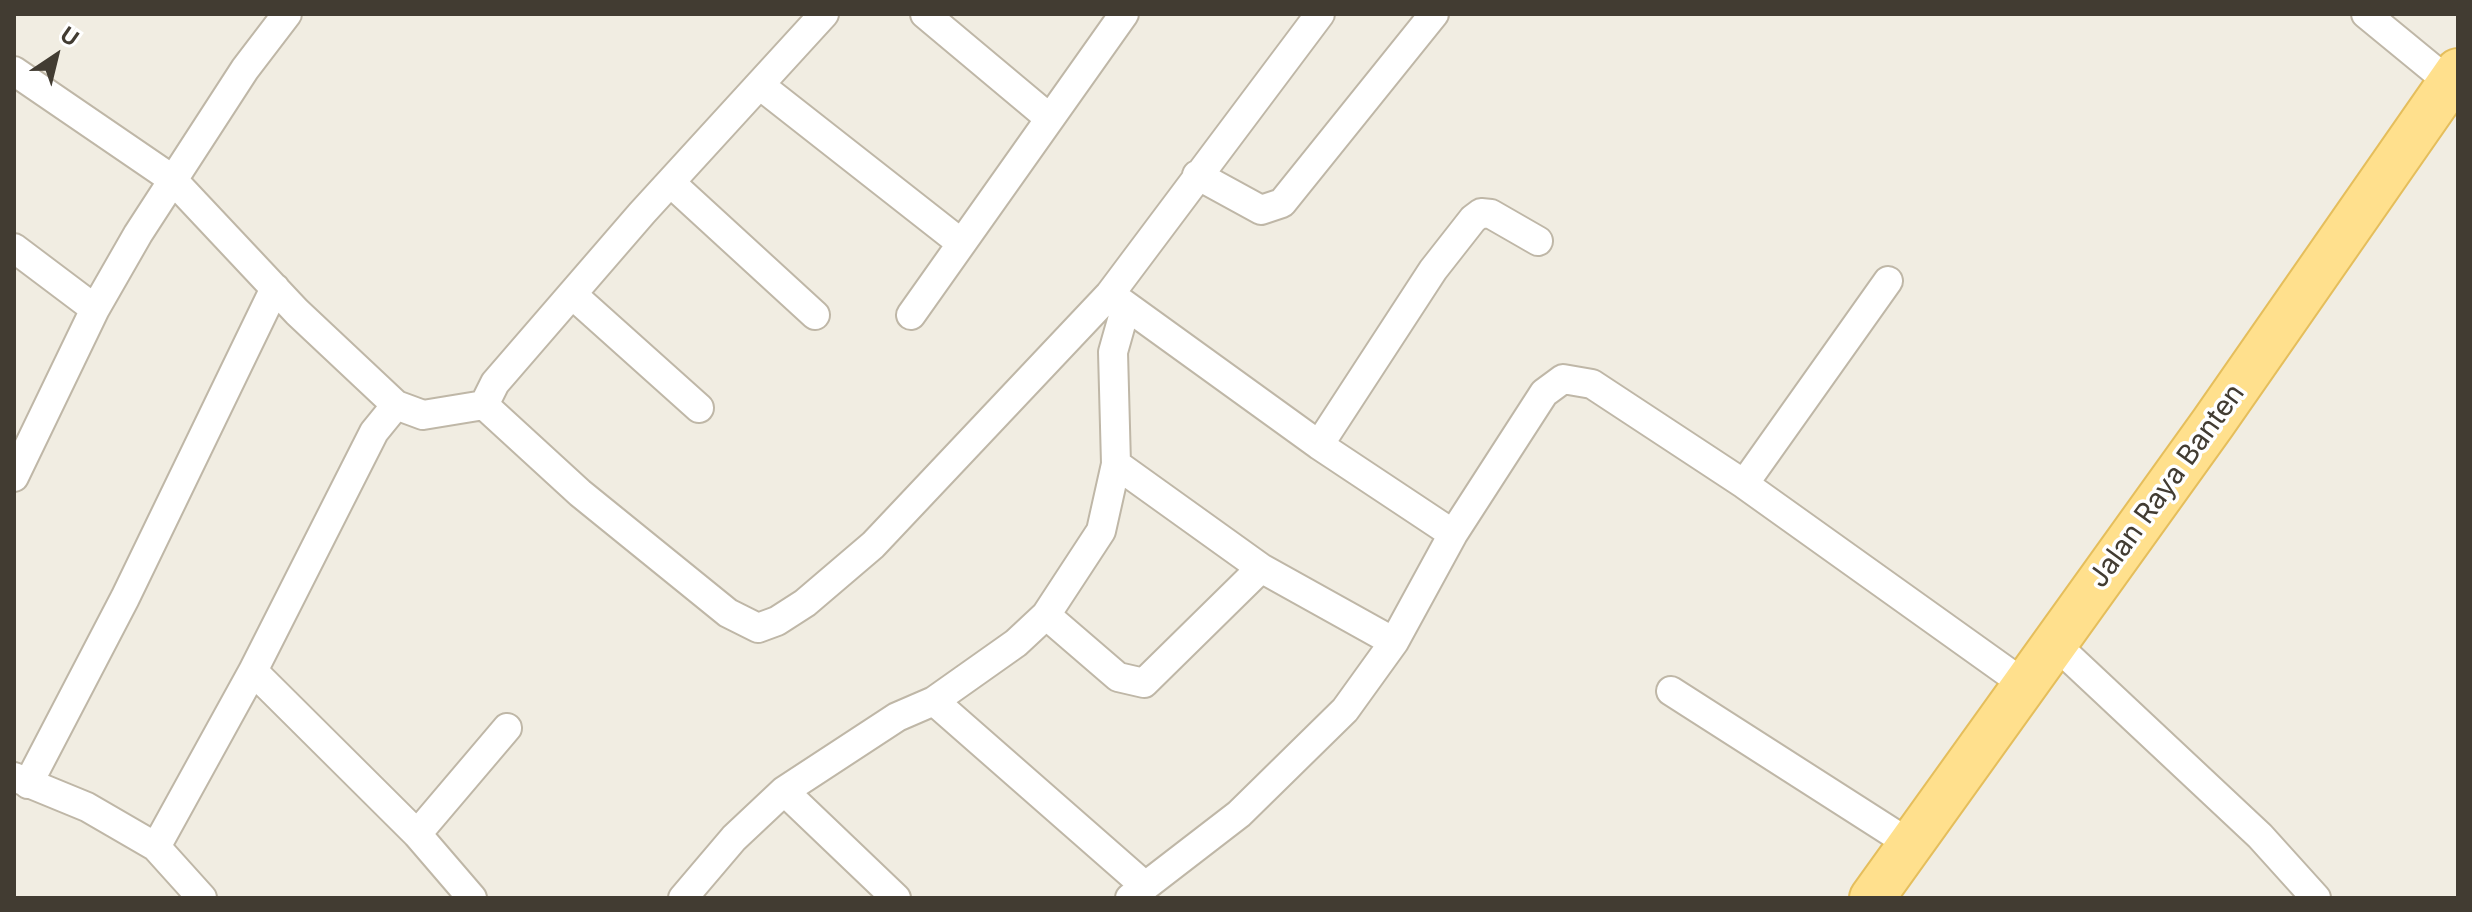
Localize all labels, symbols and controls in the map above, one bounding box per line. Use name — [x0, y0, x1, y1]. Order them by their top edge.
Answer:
north arrow — [16, 16, 96, 96]
text: U — [56, 21, 84, 52]
street label: Jalan Raya Banten — [2082, 378, 2252, 594]

